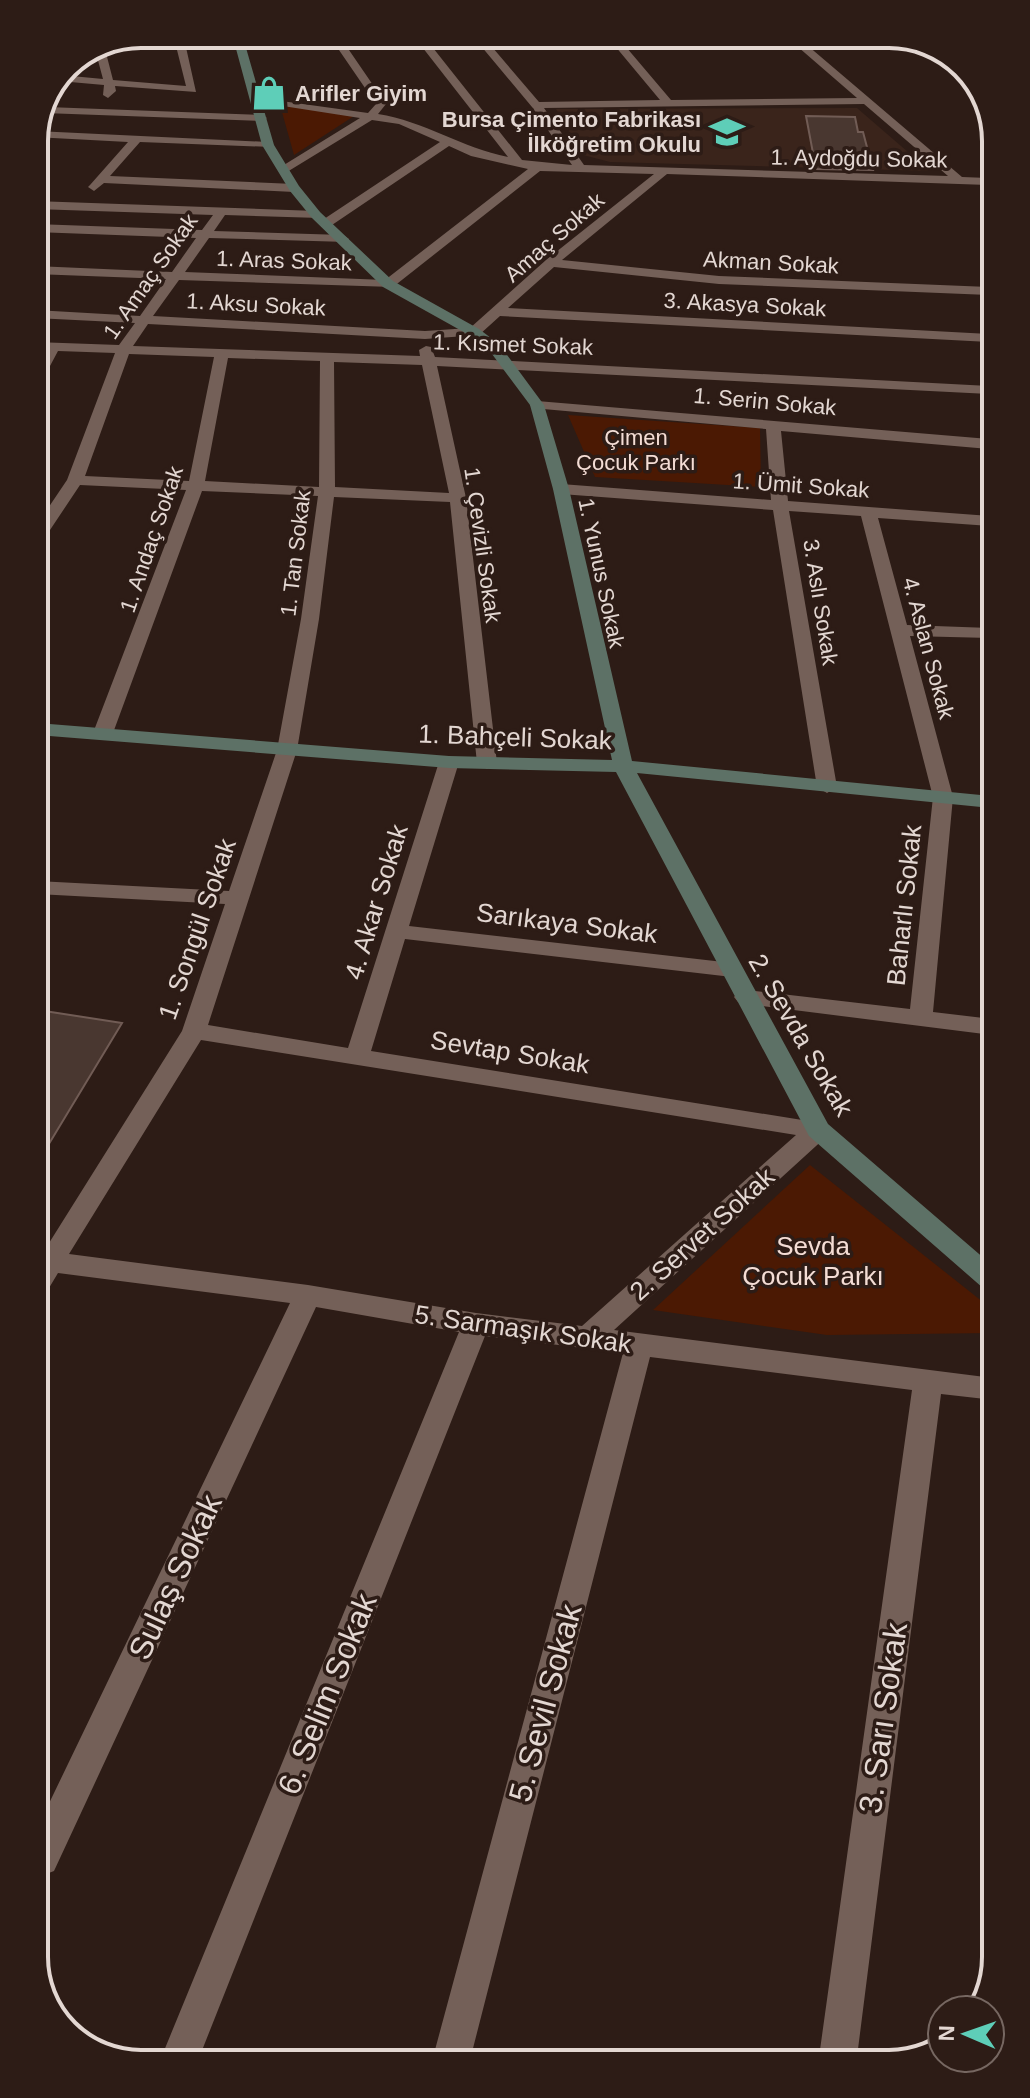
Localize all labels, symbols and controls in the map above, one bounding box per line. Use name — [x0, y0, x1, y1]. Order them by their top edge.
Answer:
shop icon: Arifler Giyim — [250, 74, 288, 112]
place label: Arifler Giyim — [295, 81, 427, 106]
place label: Bursa Çimento Fabrikası İlköğretim Okulu — [442, 107, 701, 157]
school or university icon: Bursa Çimento Fabrikası İlköğretim Okulu — [708, 113, 746, 151]
street label: 1. Aydoğdu Sokak — [770, 144, 949, 173]
street label: Amaç Sokak — [500, 187, 610, 287]
street label: 1. Amaç Sokak — [98, 208, 203, 344]
street label: 1. Aras Sokak — [216, 246, 353, 275]
street label: Akman Sokak — [703, 246, 840, 279]
street label: 1. Aksu Sokak — [186, 288, 327, 321]
street label: 3. Akasya Sokak — [663, 288, 828, 321]
street label: 1. Kısmet Sokak — [433, 329, 594, 360]
street label: 1. Serin Sokak — [693, 383, 838, 420]
park label: Çimen Çocuk Parkı — [576, 425, 696, 475]
street label: 1. Andaç Sokak — [115, 462, 189, 616]
street label: 1. Çevizli Sokak — [459, 466, 506, 625]
street label: 1. Ümit Sokak — [732, 468, 871, 503]
street label: 1. Tan Sokak — [275, 488, 316, 618]
street label: 1. Yunus Sokak — [573, 496, 630, 651]
street label: 3. Aslı Sokak — [798, 537, 843, 668]
street label: 4. Aslan Sokak — [898, 575, 960, 723]
street label: 1. Bahçeli Sokak — [418, 719, 613, 755]
street label: 4. Akar Sokak — [338, 820, 414, 983]
street label: Baharlı Sokak — [881, 822, 927, 987]
street label: 1. Songül Sokak — [152, 834, 242, 1023]
street label: Sarıkaya Sokak — [475, 897, 660, 949]
street label: 2. Sevda Sokak — [742, 949, 860, 1122]
street label: Sevtap Sokak — [428, 1025, 593, 1080]
street label: 2. Servet Sokak — [624, 1161, 781, 1307]
park label: Sevda Çocuk Parkı — [742, 1231, 884, 1291]
street label: 5. Sarmaşık Sokak — [413, 1299, 634, 1359]
street label: Sulaş Sokak — [121, 1488, 229, 1665]
street label: 6. Selim Sokak — [270, 1587, 384, 1800]
street label: 5. Sevil Sokak — [501, 1599, 589, 1806]
street label: 3. Sarı Sokak — [852, 1619, 914, 1816]
north arrow — [926, 1994, 1006, 2074]
text: N — [934, 2025, 959, 2042]

